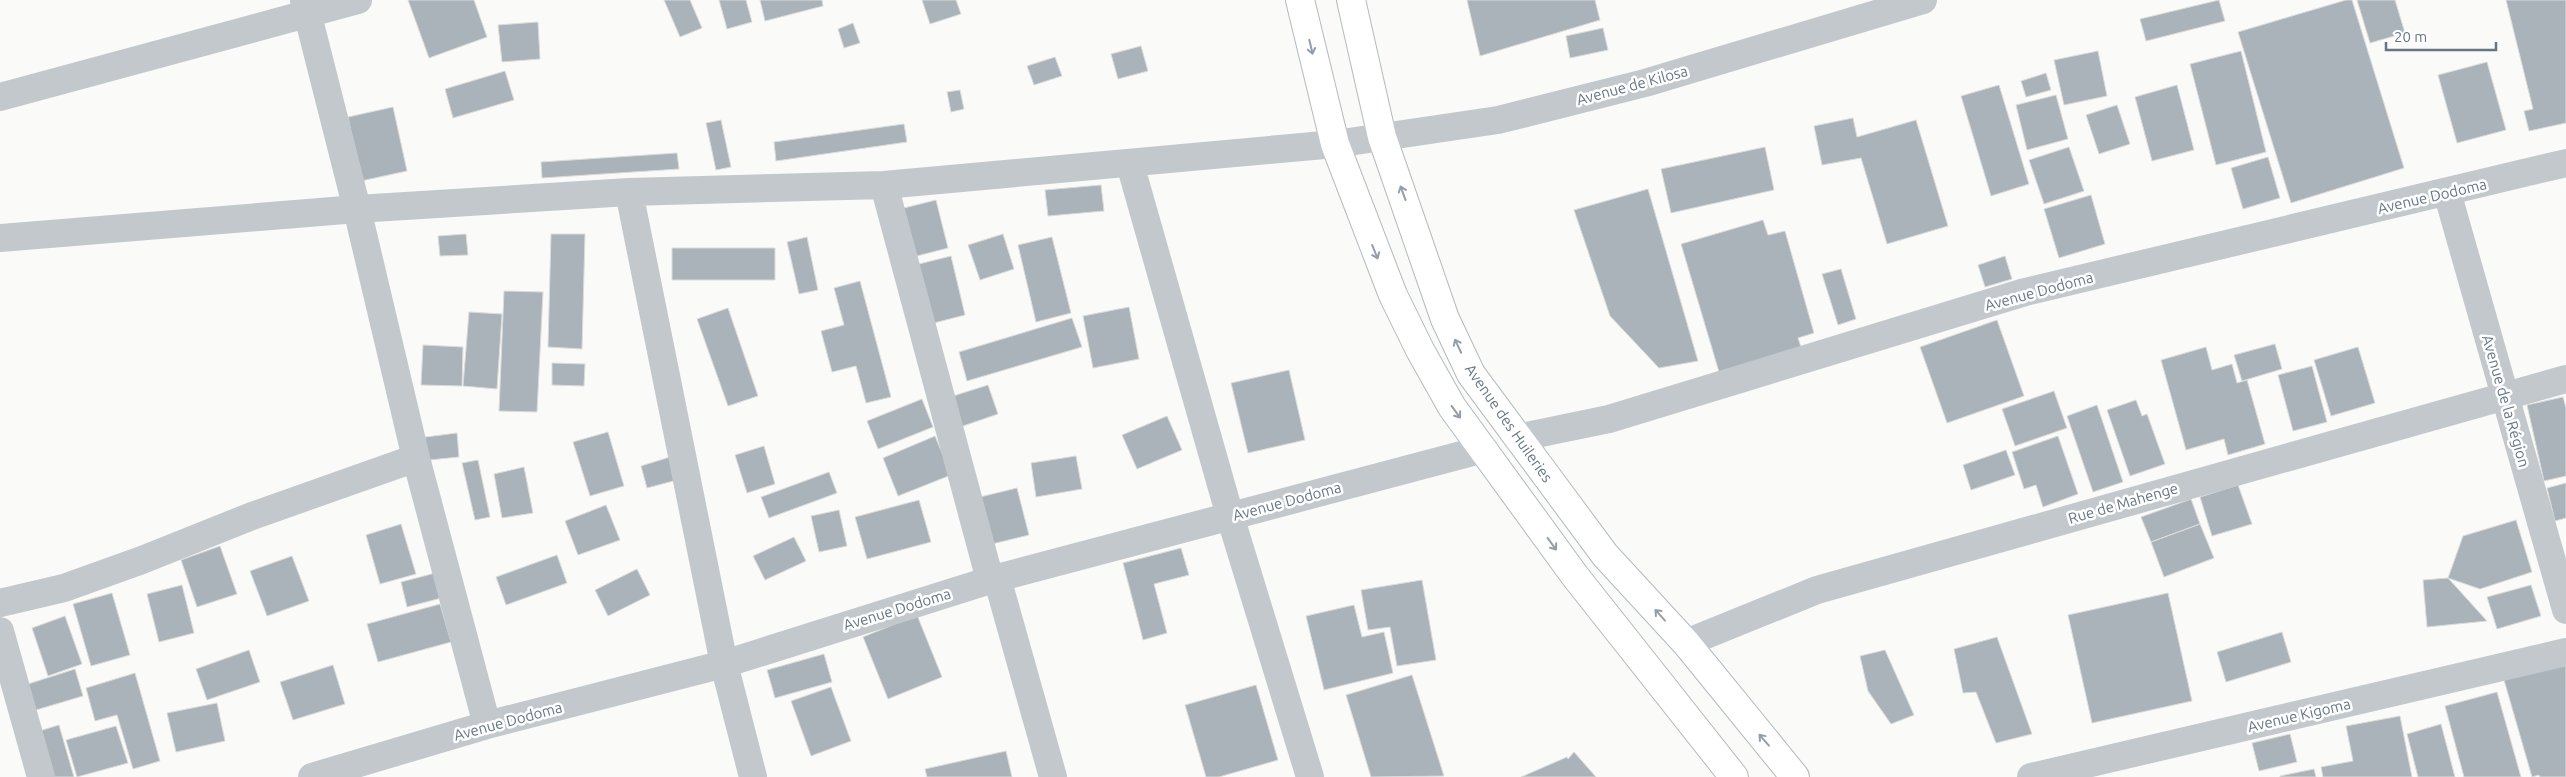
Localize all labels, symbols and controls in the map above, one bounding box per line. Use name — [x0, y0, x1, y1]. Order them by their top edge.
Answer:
scale bar — [2386, 20, 2496, 52]
text: 20 m — [2394, 28, 2427, 45]
one-way arrow — [1307, 39, 1316, 55]
street label: Avenue de Kilosa — [1575, 62, 1689, 108]
street label: Avenue Dodoma — [2376, 175, 2488, 217]
one-way arrow — [1398, 186, 1407, 202]
one-way arrow — [1371, 244, 1380, 259]
street label: Avenue Dodoma — [1983, 268, 2095, 314]
street label: Avenue de la Région — [2479, 333, 2533, 469]
one-way arrow — [1452, 339, 1462, 354]
street label: Avenue des Huileries — [1462, 361, 1556, 485]
one-way arrow — [1451, 405, 1462, 419]
street label: Avenue Dodoma — [1231, 478, 1343, 524]
street label: Rue de Mahenge — [2066, 479, 2180, 527]
one-way arrow — [1547, 537, 1557, 551]
street label: Avenue Dodoma — [841, 585, 953, 633]
one-way arrow — [1654, 609, 1666, 622]
street label: Avenue Kigoma — [2246, 695, 2352, 735]
street label: Avenue Dodoma — [452, 698, 564, 744]
one-way arrow — [1758, 733, 1770, 746]

